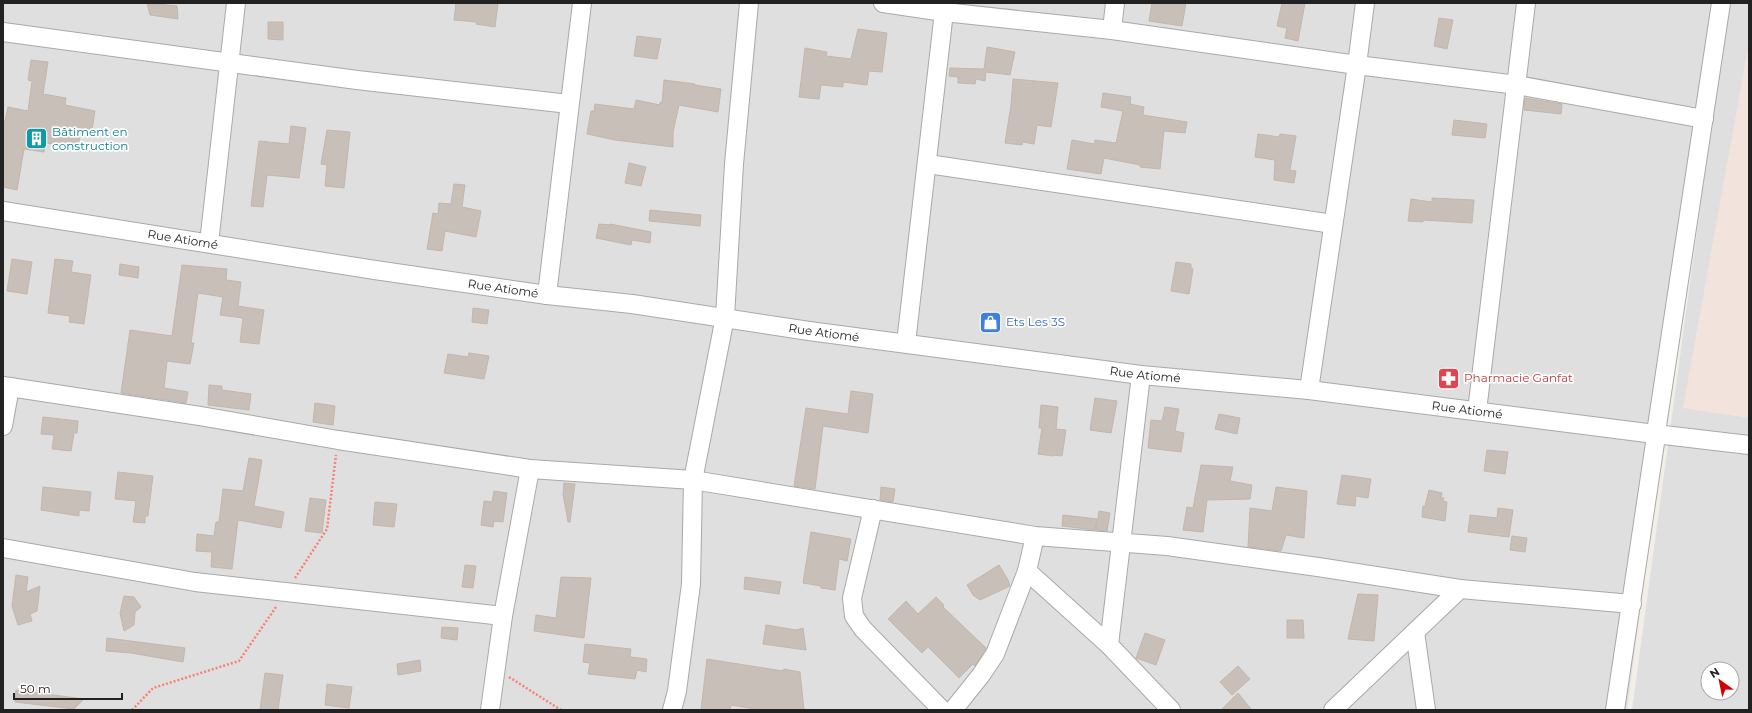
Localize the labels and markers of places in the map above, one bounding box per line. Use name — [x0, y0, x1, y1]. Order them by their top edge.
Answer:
place label: Bâtiment en construction — [52, 124, 128, 153]
building icon: Bâtiment en construction — [24, 126, 50, 152]
shop icon: Ets Les 3S — [977, 309, 1003, 335]
place label: Ets Les 3S — [1006, 314, 1065, 329]
pharmacy icon: Pharmacie Ganfat — [1436, 365, 1462, 391]
place label: Pharmacie Ganfat — [1464, 370, 1573, 385]

